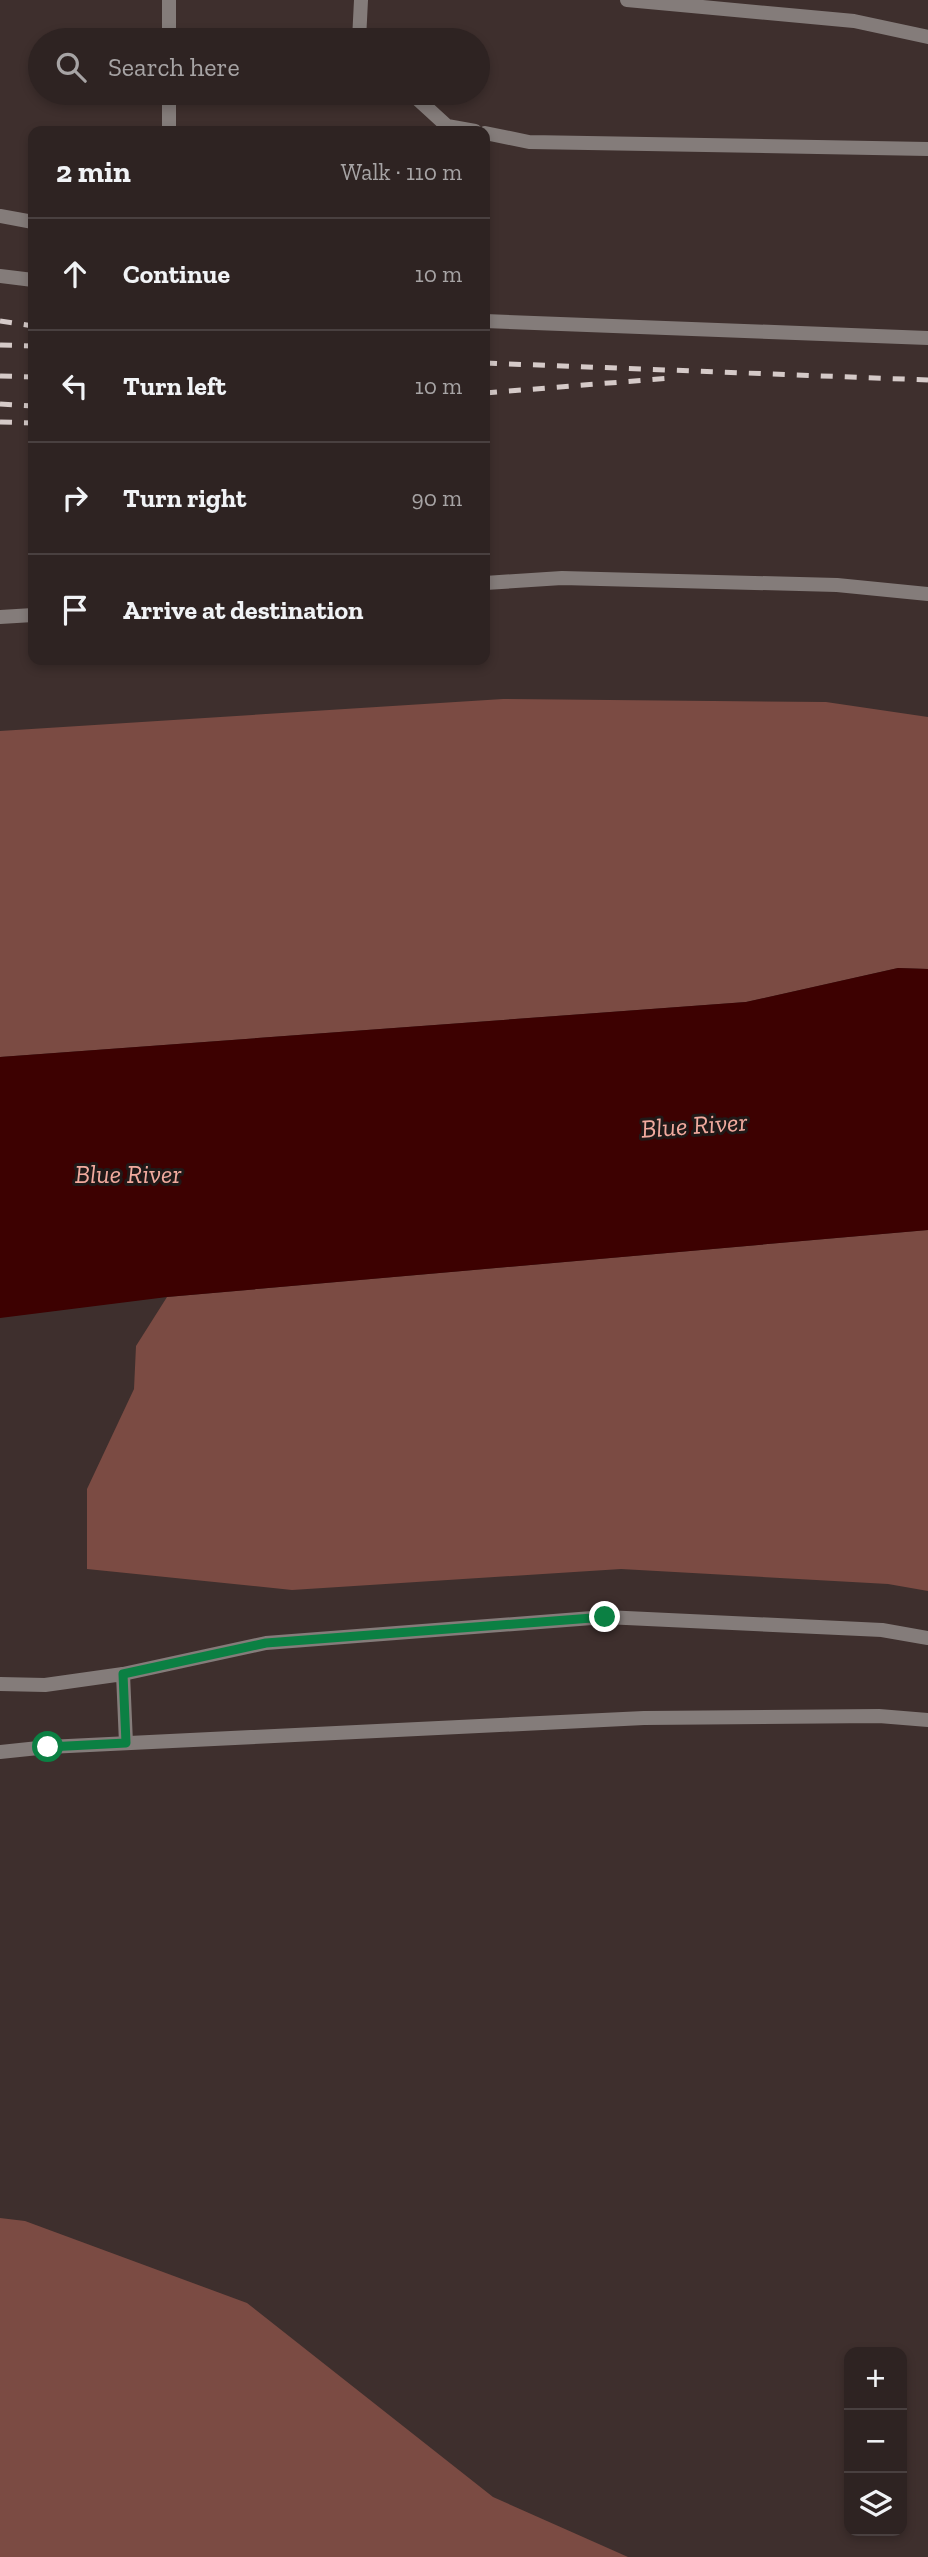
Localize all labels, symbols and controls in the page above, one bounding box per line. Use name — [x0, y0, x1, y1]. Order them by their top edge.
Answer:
search box — [28, 28, 490, 105]
icon: search — [52, 48, 90, 86]
text: Search here — [108, 51, 240, 83]
text: 2 min — [56, 154, 131, 190]
text: Walk · 110 m — [341, 158, 462, 186]
icon: ahead — [56, 255, 94, 293]
text: Continue — [123, 258, 230, 290]
text: 10 m — [415, 260, 462, 288]
icon: left — [56, 367, 94, 405]
text: Turn left — [123, 370, 226, 402]
text: 10 m — [415, 372, 462, 400]
icon: right — [56, 479, 94, 517]
text: Turn right — [123, 482, 246, 514]
text: 90 m — [411, 484, 462, 512]
icon: arrive — [56, 591, 94, 629]
text: Arrive at destination — [123, 594, 363, 626]
water label: Blue River — [640, 1105, 748, 1145]
water label: Blue River — [75, 1158, 181, 1190]
route end — [589, 1601, 620, 1632]
route start — [32, 1731, 63, 1762]
map controls — [844, 2347, 907, 2536]
button: + — [844, 2347, 907, 2410]
button: − — [844, 2410, 907, 2473]
button: layers — [844, 2473, 907, 2536]

